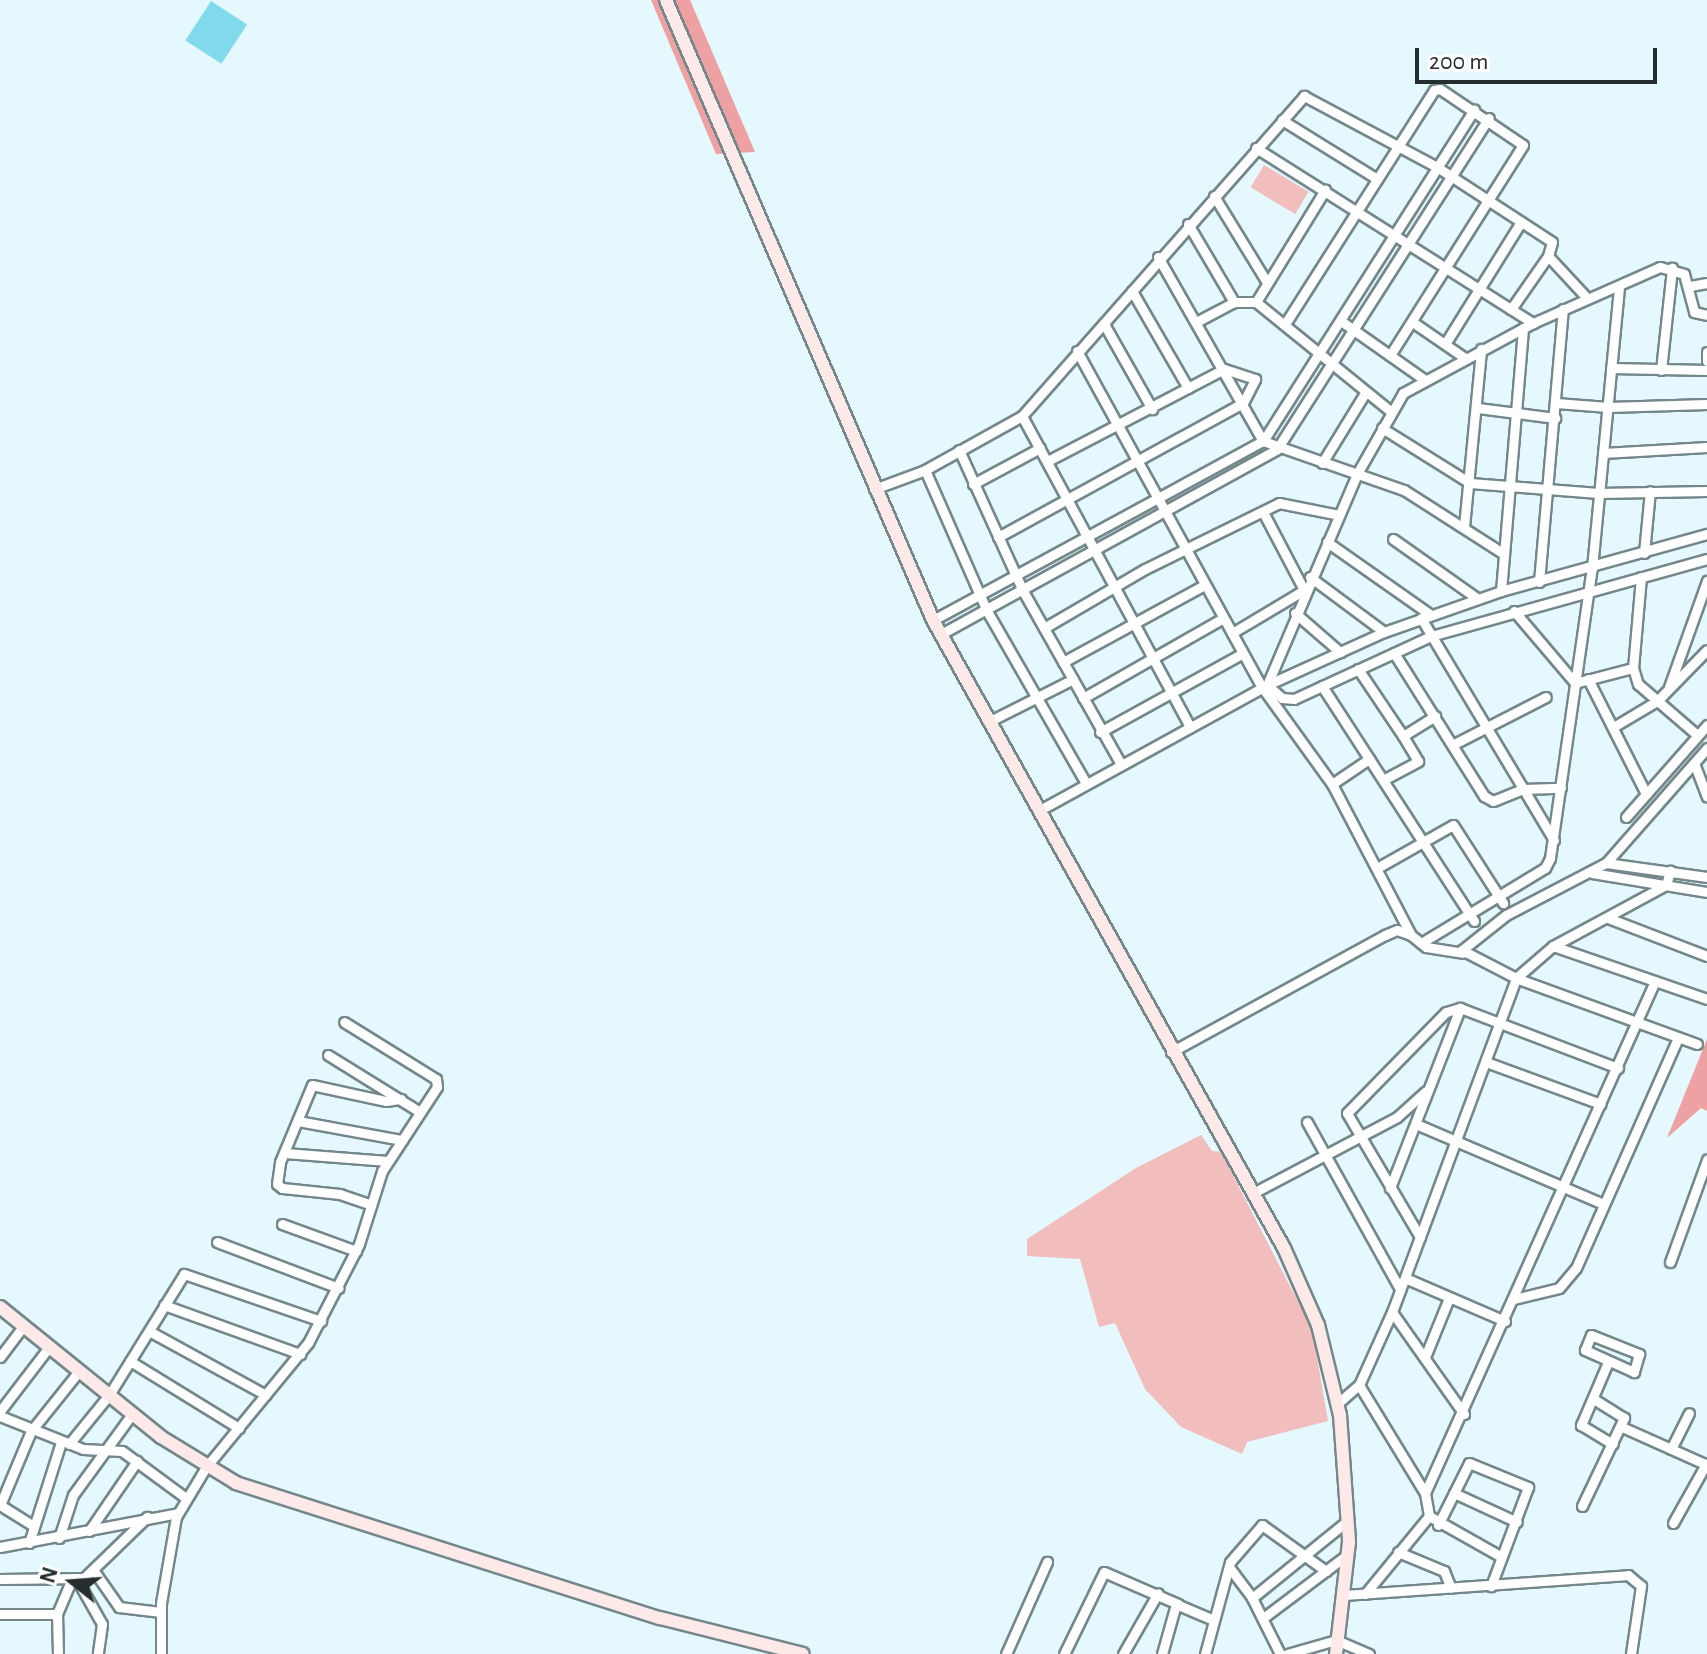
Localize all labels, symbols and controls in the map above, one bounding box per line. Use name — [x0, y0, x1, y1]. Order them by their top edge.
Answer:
scale bar — [1419, 32, 1661, 82]
text: 200 m — [1429, 50, 1488, 74]
north arrow — [32, 1542, 112, 1622]
text: N — [36, 1564, 62, 1586]

